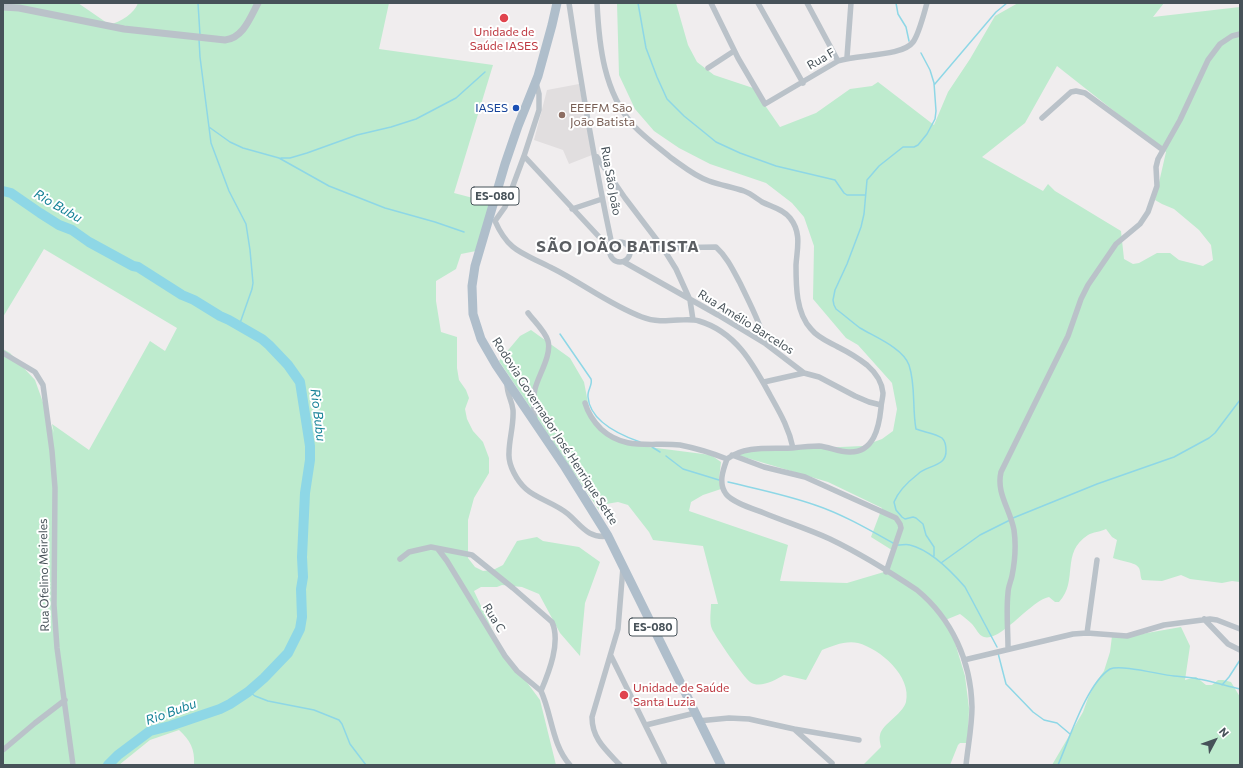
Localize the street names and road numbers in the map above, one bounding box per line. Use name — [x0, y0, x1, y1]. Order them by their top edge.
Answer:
street label: Rua F — [804, 45, 838, 73]
street label: Rua São João — [598, 145, 624, 217]
road number: ES-080 — [471, 187, 519, 205]
street label: Rua Amélio Barcelos — [695, 287, 797, 357]
street label: Rodovia Governador José Henrique Sette — [489, 335, 621, 527]
street label: Rua Ofelino Meireles — [36, 518, 52, 632]
street label: Rua C — [480, 601, 508, 635]
road number: ES-080 — [629, 618, 677, 636]

